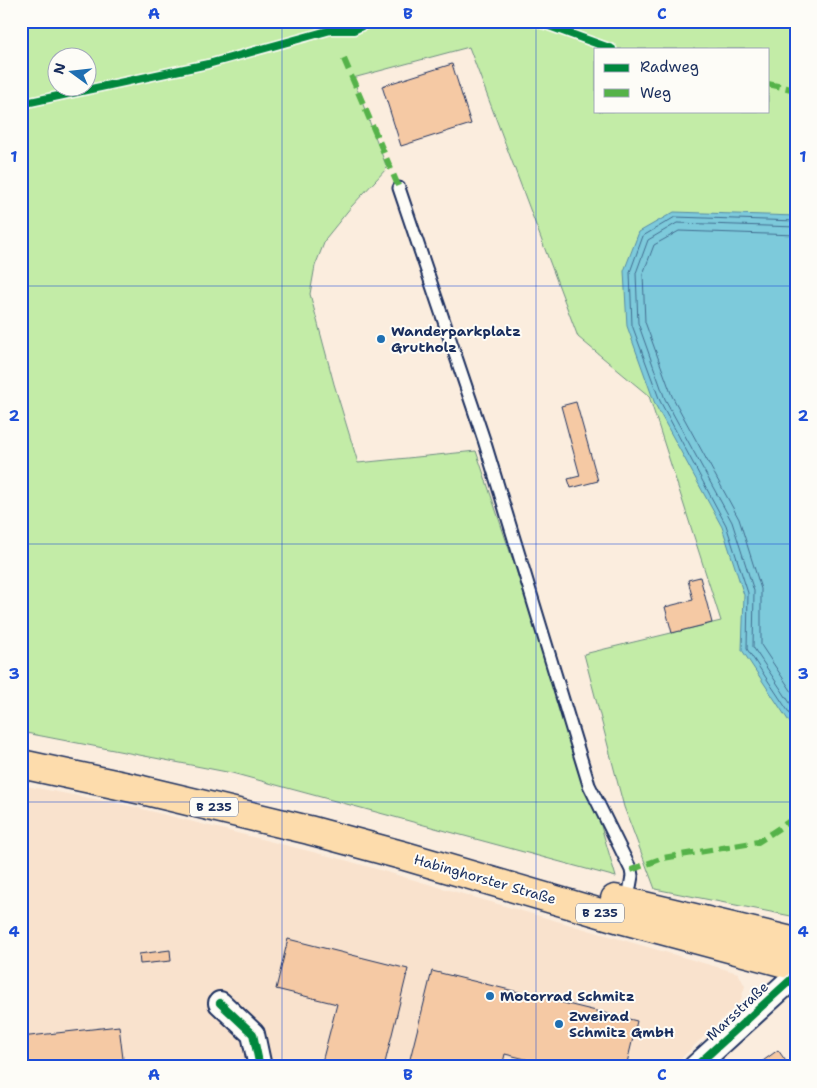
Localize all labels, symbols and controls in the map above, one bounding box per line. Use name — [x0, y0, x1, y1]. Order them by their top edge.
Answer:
text: A — [148, 3, 160, 24]
text: B — [403, 3, 413, 24]
text: C — [657, 3, 667, 24]
north arrow — [48, 48, 98, 98]
legend — [594, 48, 770, 112]
text: Radweg — [640, 57, 699, 77]
text: N — [49, 61, 70, 76]
text: Weg — [640, 83, 671, 103]
text: 1 — [10, 146, 18, 167]
text: 1 — [799, 146, 807, 167]
place label: Wanderparkplatz Grutholz — [391, 322, 521, 356]
marker: Wanderparkplatz Grutholz — [375, 333, 387, 345]
text: 2 — [8, 405, 20, 426]
text: 2 — [797, 405, 809, 426]
text: 3 — [8, 663, 20, 684]
text: 3 — [797, 663, 809, 684]
road number: B 235 — [190, 798, 238, 816]
street label: Habinghorster Straße — [412, 850, 558, 908]
road number: B 235 — [576, 904, 624, 922]
text: 4 — [8, 921, 20, 942]
text: 4 — [797, 921, 809, 942]
street label: Marsstraße — [702, 978, 772, 1044]
place label: Motorrad Schmitz — [500, 987, 635, 1005]
marker: Motorrad Schmitz — [484, 990, 496, 1002]
place label: Zweirad Schmitz GmbH — [569, 1007, 674, 1041]
marker: Zweirad Schmitz GmbH — [553, 1018, 565, 1030]
text: A — [148, 1064, 160, 1085]
text: B — [403, 1064, 413, 1085]
text: C — [657, 1064, 667, 1085]

